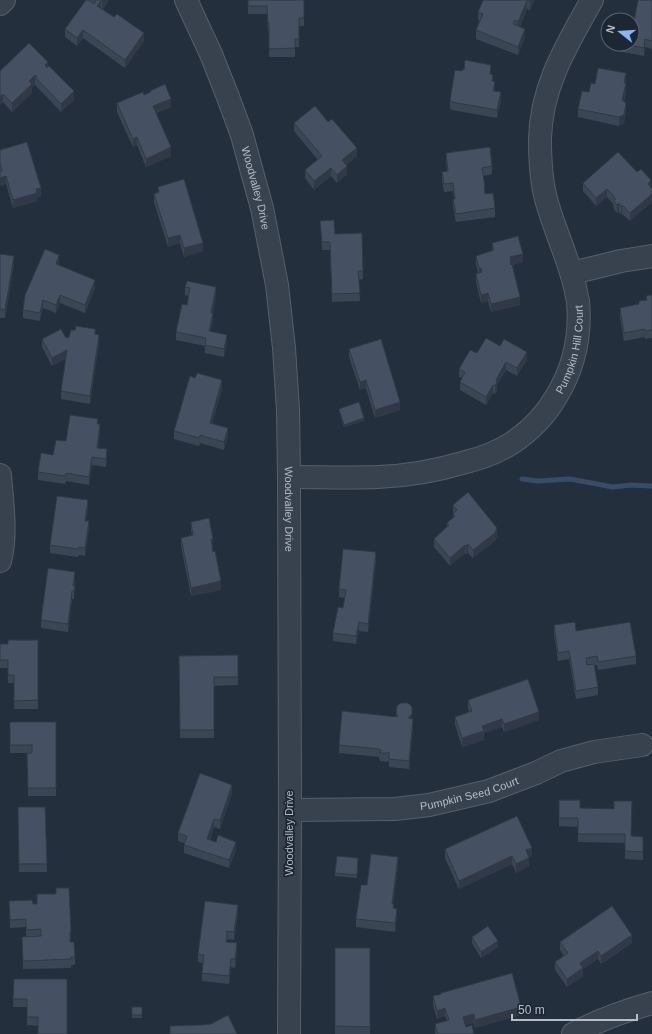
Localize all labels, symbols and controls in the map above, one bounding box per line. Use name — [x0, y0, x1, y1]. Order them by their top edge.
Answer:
north arrow — [600, 12, 640, 52]
text: N — [604, 23, 617, 35]
street label: Woodvalley Drive — [239, 145, 272, 231]
street label: Pumpkin Hill Court — [553, 305, 585, 396]
street label: Woodvalley Drive — [283, 466, 295, 552]
street label: Pumpkin Seed Court — [419, 774, 520, 812]
street label: Woodvalley Drive — [283, 790, 295, 876]
scale bar — [512, 996, 637, 1022]
text: 50 m — [518, 1003, 545, 1017]

